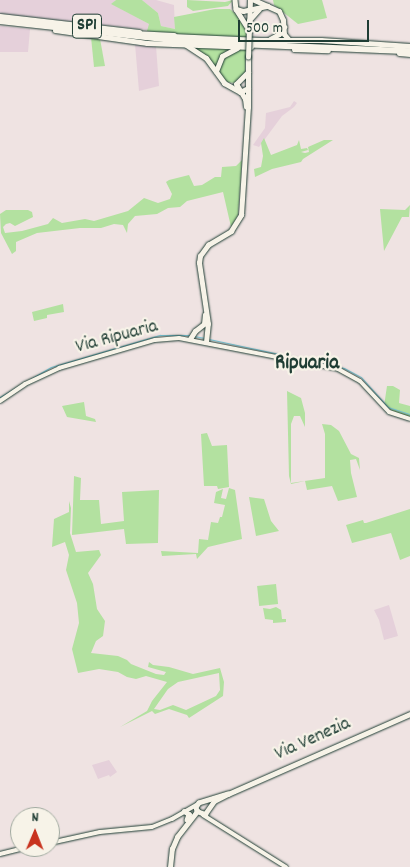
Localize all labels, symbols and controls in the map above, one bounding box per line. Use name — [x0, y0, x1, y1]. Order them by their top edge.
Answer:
road number: SP1 — [71, 10, 103, 42]
scale bar — [240, 10, 371, 42]
text: 500 m — [246, 18, 283, 40]
street label: Via Ripuaria — [74, 316, 160, 360]
district label: Ripuaria — [275, 351, 339, 377]
street label: Via Venezia — [272, 713, 354, 767]
north arrow — [10, 807, 60, 857]
text: N — [32, 808, 39, 828]

